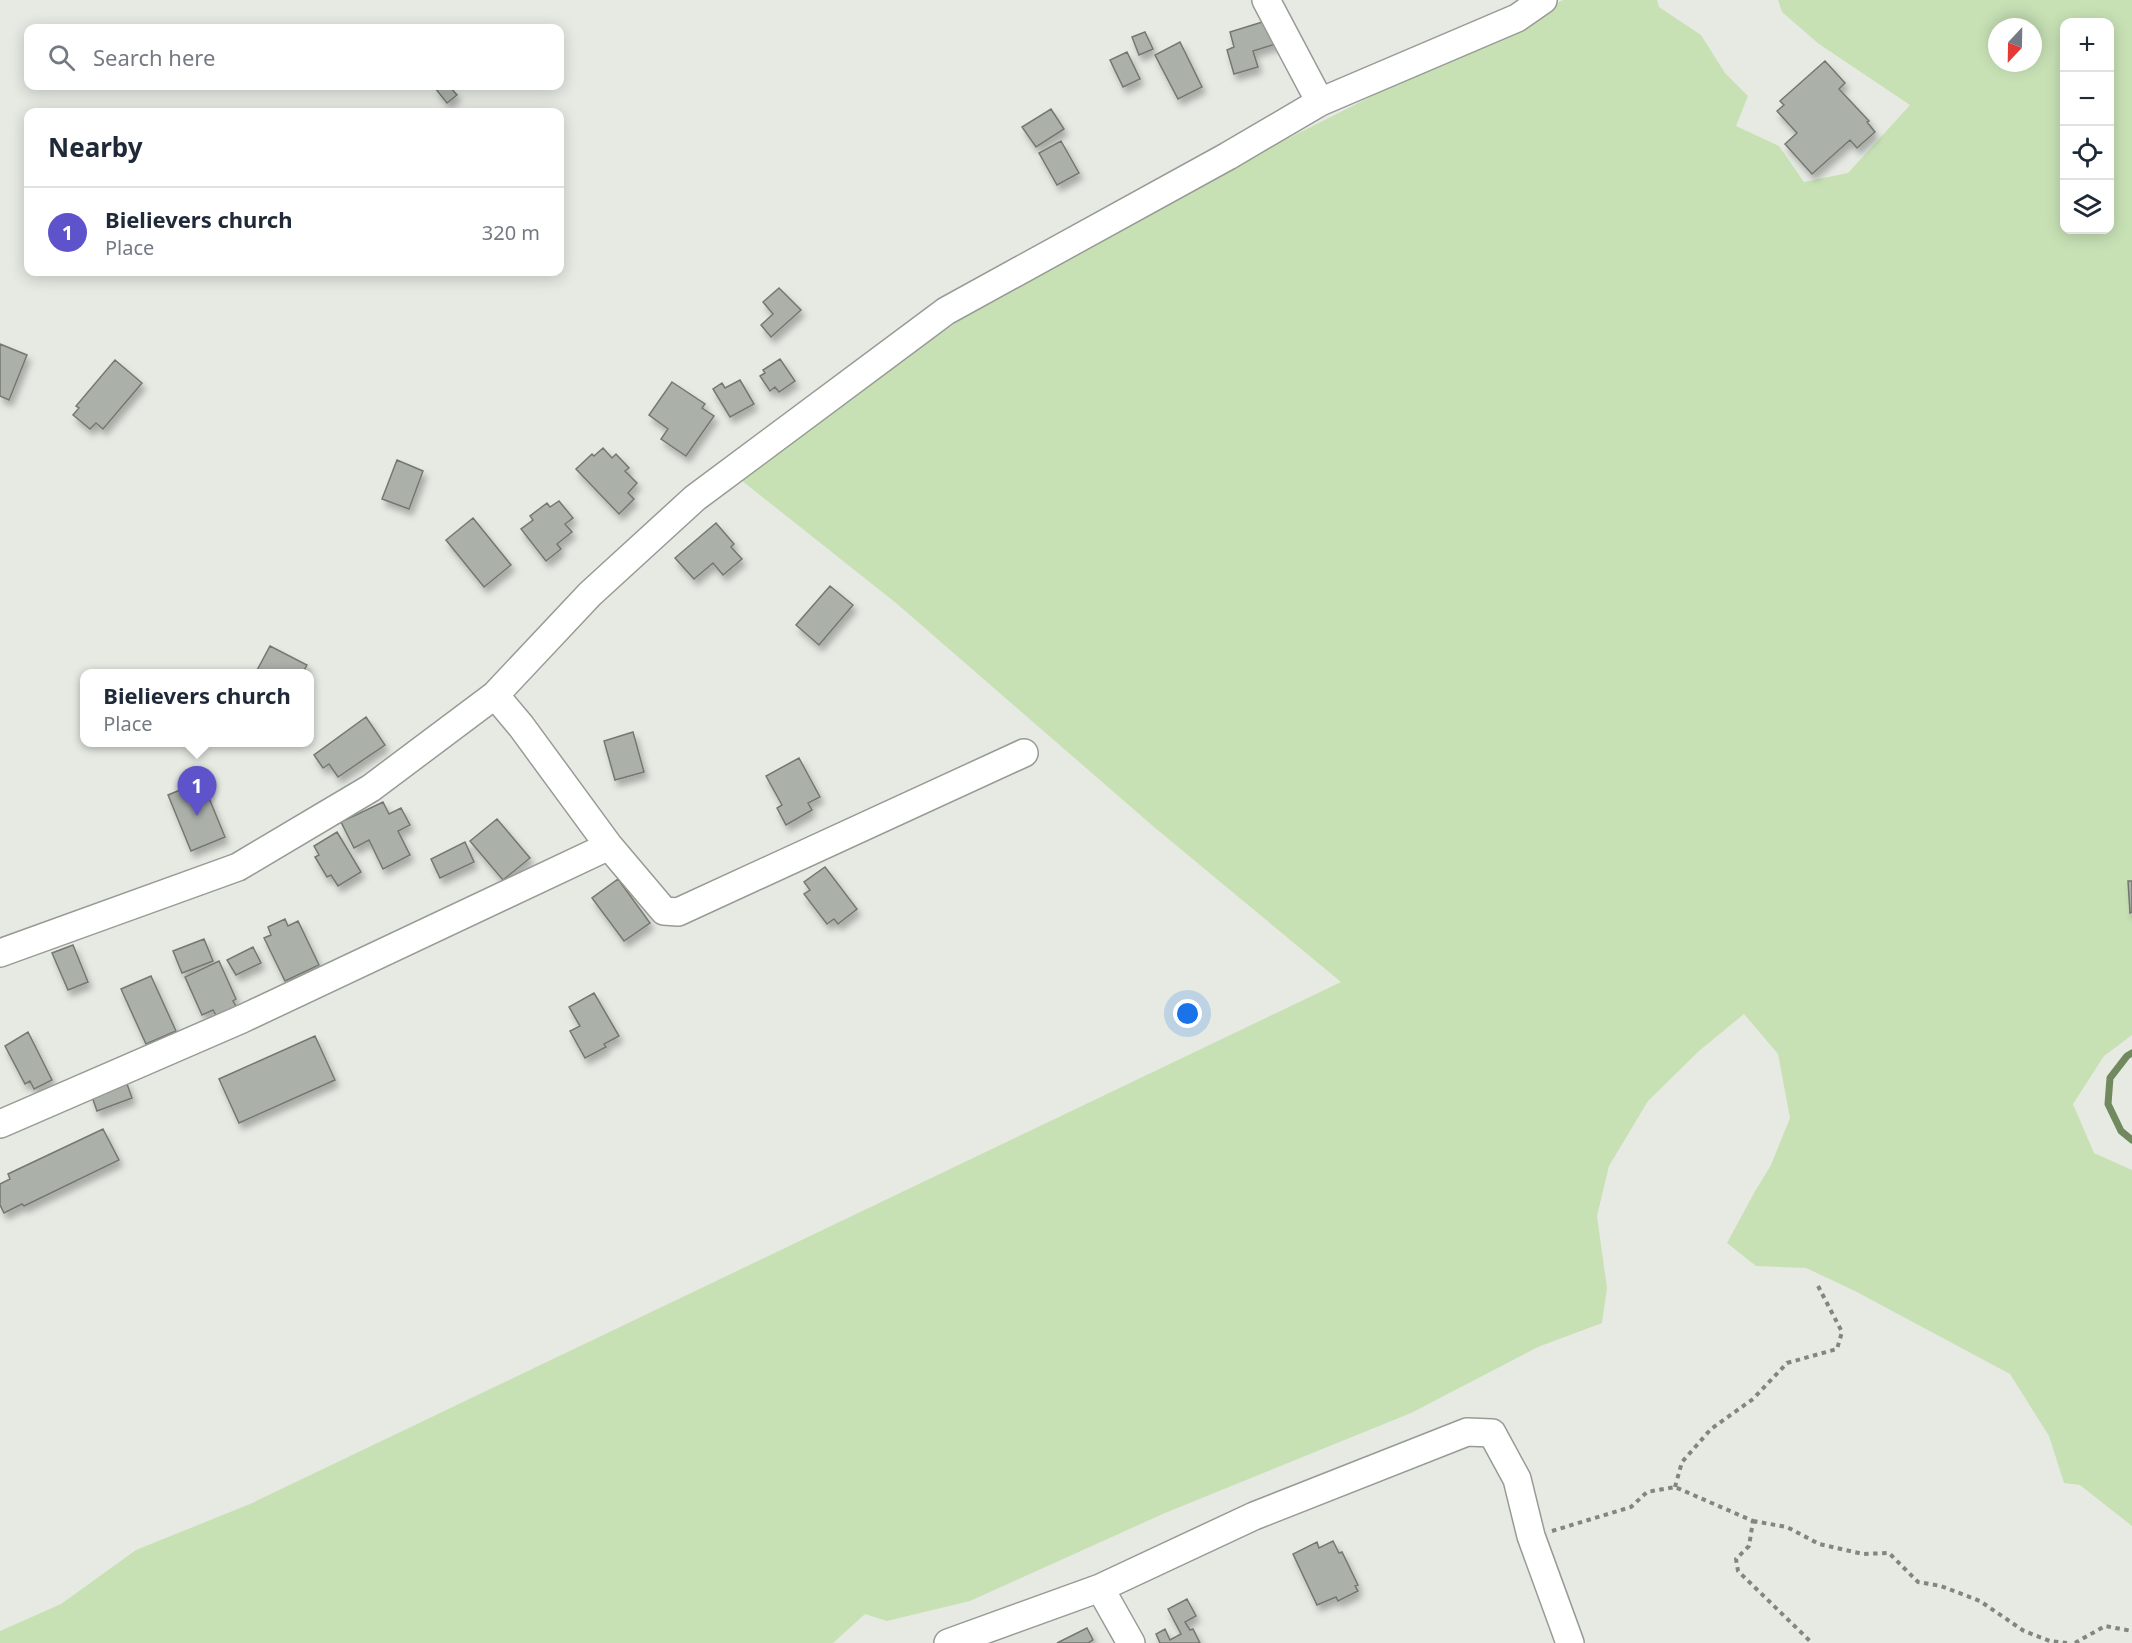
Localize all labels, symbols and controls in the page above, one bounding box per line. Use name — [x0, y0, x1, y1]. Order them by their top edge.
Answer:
north arrow — [1988, 18, 2042, 72]
map controls — [2060, 18, 2114, 234]
button: + — [2060, 18, 2114, 72]
search box — [24, 24, 564, 90]
icon: search — [45, 41, 78, 74]
text: Search here — [93, 42, 215, 72]
button: − — [2060, 72, 2114, 126]
button: locate — [2060, 126, 2114, 180]
text: Nearby — [48, 129, 143, 165]
button: layers — [2060, 180, 2114, 234]
text: Bielievers church — [105, 204, 292, 234]
text: 1 — [62, 219, 73, 246]
text: 320 m — [482, 219, 540, 246]
text: Place — [105, 234, 154, 261]
popup — [80, 669, 314, 747]
text: Bielievers church — [103, 680, 291, 710]
text: Place — [103, 710, 153, 737]
pin: 1 — [178, 766, 216, 816]
your location — [1173, 999, 1202, 1028]

